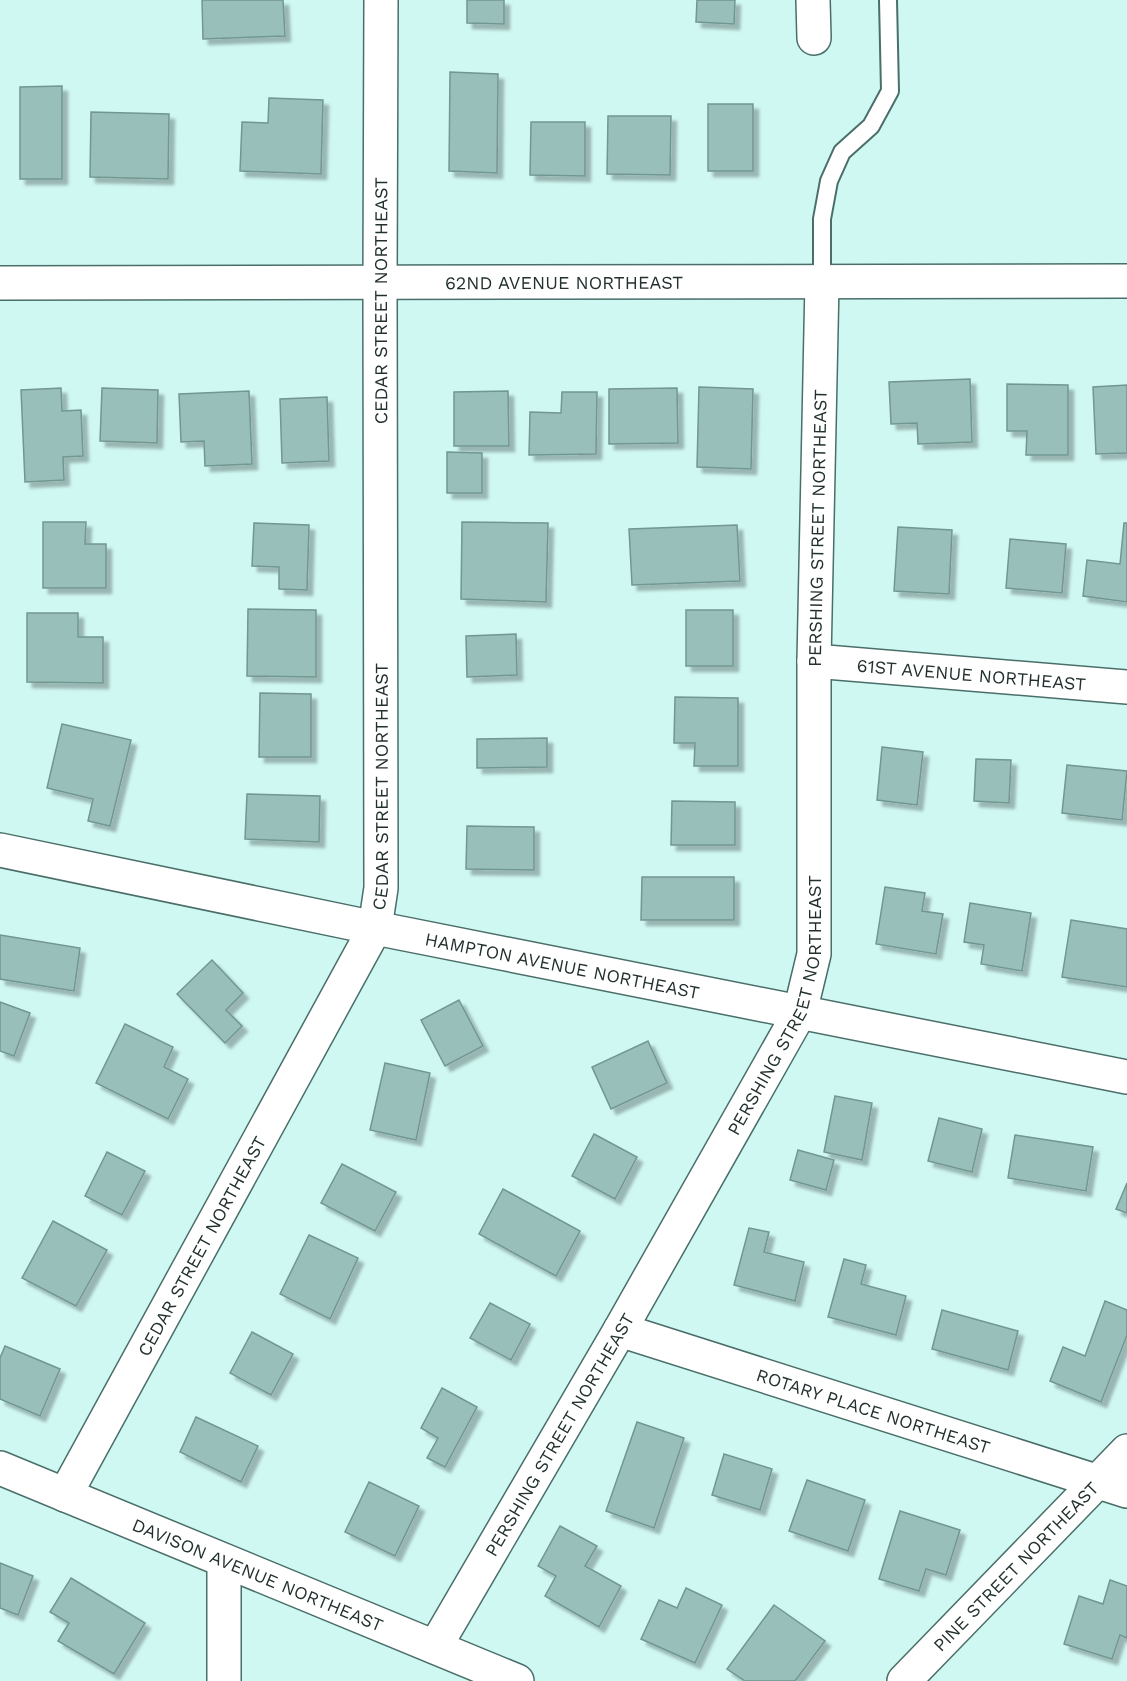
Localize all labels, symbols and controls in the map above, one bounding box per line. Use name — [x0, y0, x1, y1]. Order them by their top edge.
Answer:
street label: CEDAR STREET NORTHEAST — [369, 177, 391, 424]
street label: 62ND AVENUE NORTHEAST — [445, 271, 683, 293]
street label: PERSHING STREET NORTHEAST — [804, 389, 830, 667]
street label: 61ST AVENUE NORTHEAST — [856, 654, 1087, 694]
street label: CEDAR STREET NORTHEAST — [367, 663, 392, 912]
street label: PERSHING STREET NORTHEAST — [722, 875, 825, 1138]
street label: HAMPTON AVENUE NORTHEAST — [423, 928, 701, 1003]
street label: CEDAR STREET NORTHEAST — [133, 1132, 270, 1359]
street label: PERSHING STREET NORTHEAST — [480, 1309, 638, 1560]
street label: ROTARY PLACE NORTHEAST — [754, 1364, 993, 1457]
street label: PINE STREET NORTHEAST — [928, 1477, 1102, 1655]
street label: DAVISON AVENUE NORTHEAST — [130, 1513, 387, 1635]

